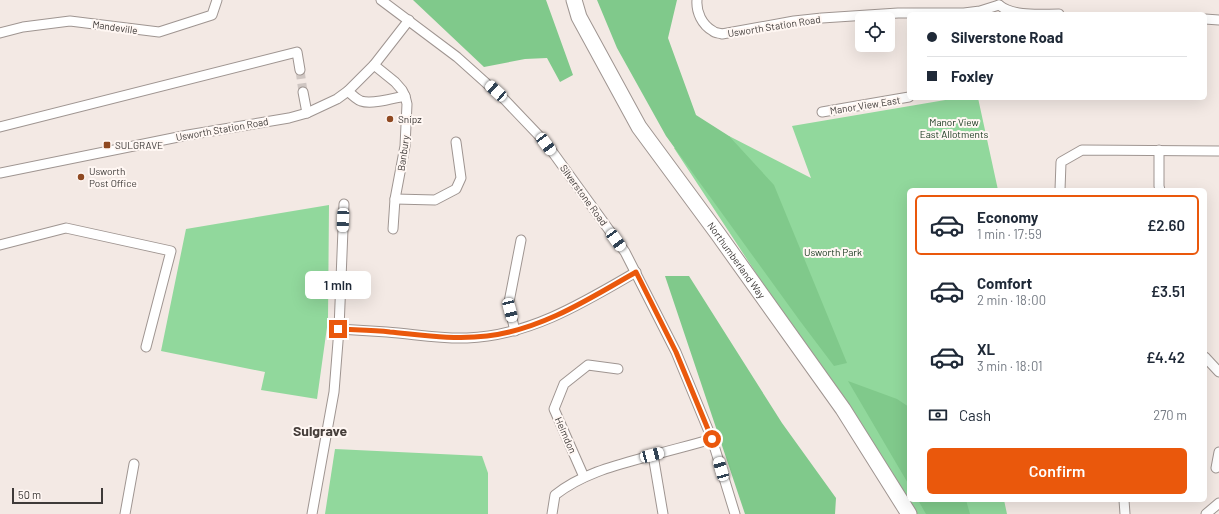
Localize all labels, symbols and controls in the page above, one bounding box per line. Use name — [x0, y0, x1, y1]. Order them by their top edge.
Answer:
map controls — [855, 12, 895, 52]
button: locate — [855, 12, 895, 52]
street label: Usworth Station Road — [727, 13, 821, 39]
street label: Mandeville — [92, 18, 138, 36]
text: Silverstone Road — [951, 28, 1063, 46]
text: Foxley — [951, 67, 994, 85]
car — [483, 79, 509, 103]
street label: Manor View East — [829, 93, 901, 116]
place label: Snipz — [398, 113, 422, 125]
marker: Snipz — [385, 114, 395, 124]
street label: Usworth Station Road — [175, 115, 269, 143]
park label: Manor View East Allotments — [920, 116, 989, 140]
car — [534, 131, 558, 157]
street label: Banbury — [395, 134, 412, 172]
place label: SULGRAVE — [115, 139, 163, 151]
marker: SULGRAVE — [102, 140, 112, 150]
street label: Silverstone Road — [558, 162, 610, 228]
place label: Usworth Post Office — [89, 165, 137, 189]
marker: Usworth Post Office — [76, 172, 86, 182]
icon: car — [929, 207, 965, 243]
car — [337, 208, 349, 232]
text: Economy — [977, 208, 1038, 226]
text: £2.60 — [1147, 216, 1185, 234]
street label: Northumberland Way — [705, 219, 768, 301]
text: 1 min · 17:59 — [977, 226, 1042, 242]
car — [604, 227, 628, 253]
park label: Usworth Park — [804, 246, 862, 258]
callout: 1 min — [305, 271, 371, 299]
icon: car — [929, 273, 965, 309]
text: Comfort — [977, 274, 1032, 292]
text: 1 min — [324, 277, 352, 293]
text: £3.51 — [1151, 282, 1185, 300]
text: 2 min · 18:00 — [977, 292, 1046, 308]
car — [501, 297, 519, 323]
route end — [329, 320, 347, 338]
icon: car — [929, 339, 965, 375]
text: XL — [977, 340, 995, 358]
text: £4.42 — [1146, 348, 1185, 366]
text: 3 min · 18:01 — [977, 358, 1043, 374]
icon: cash — [927, 404, 949, 426]
text: Cash — [959, 406, 991, 424]
text: 270 m — [1153, 407, 1187, 423]
street label: Helmdon — [553, 415, 579, 455]
district label: Sulgrave — [293, 422, 347, 439]
route start — [703, 430, 721, 448]
car — [639, 446, 665, 464]
button: Confirm — [927, 448, 1187, 494]
car — [712, 456, 730, 482]
scale bar — [12, 486, 103, 505]
text: 50 m — [18, 488, 41, 501]

